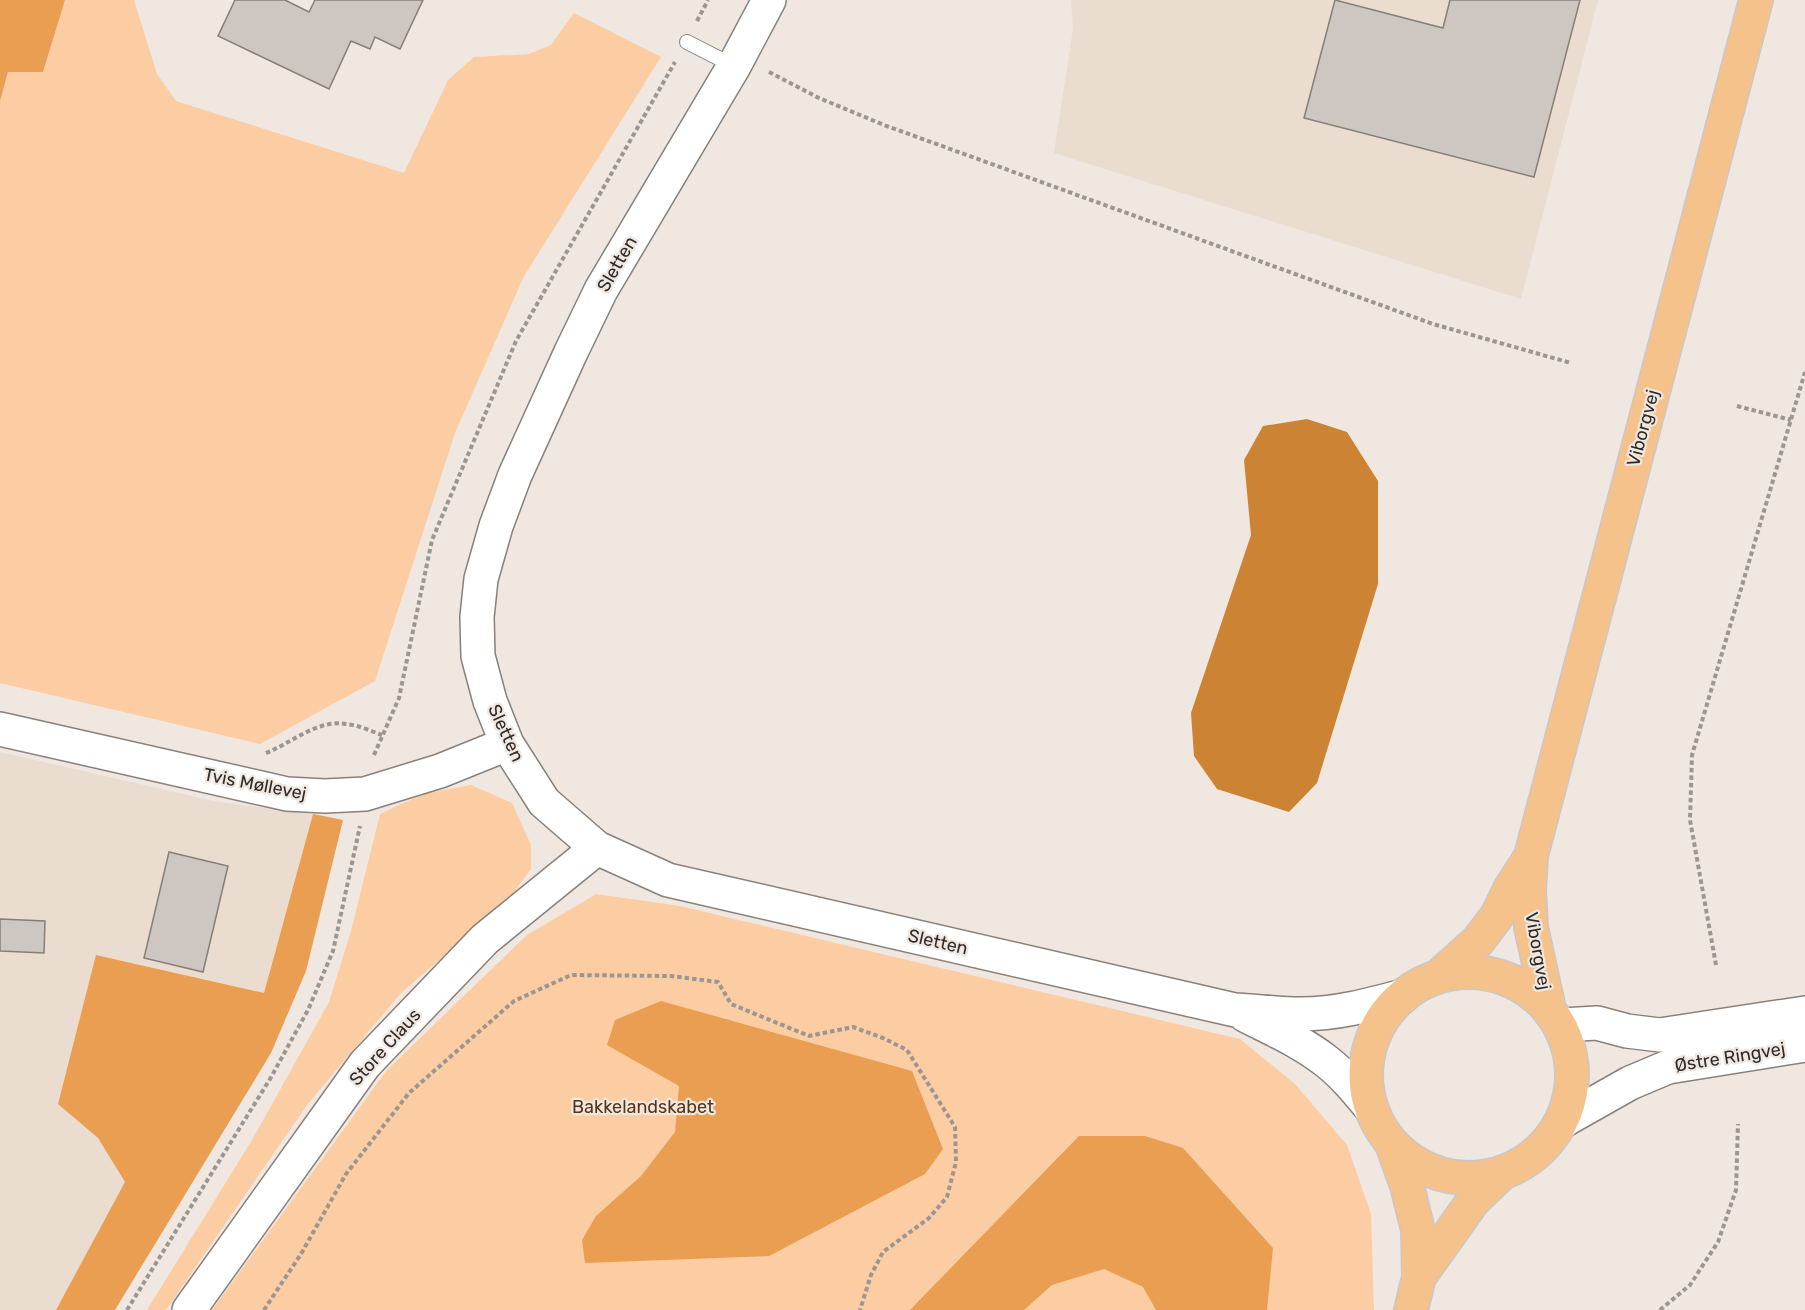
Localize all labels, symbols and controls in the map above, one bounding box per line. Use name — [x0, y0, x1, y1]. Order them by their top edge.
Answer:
street label: Sletten — [592, 232, 642, 296]
street label: Viborgvej — [1622, 387, 1664, 469]
street label: Sletten — [483, 701, 529, 765]
street label: Tvis Møllevej — [202, 763, 308, 805]
street label: Viborgvej — [1520, 910, 1556, 992]
street label: Sletten — [906, 924, 970, 960]
street label: Store Claus — [345, 1004, 425, 1090]
street label: Østre Ringvej — [1673, 1037, 1787, 1077]
park label: Bakkelandskabet — [572, 1096, 714, 1118]

